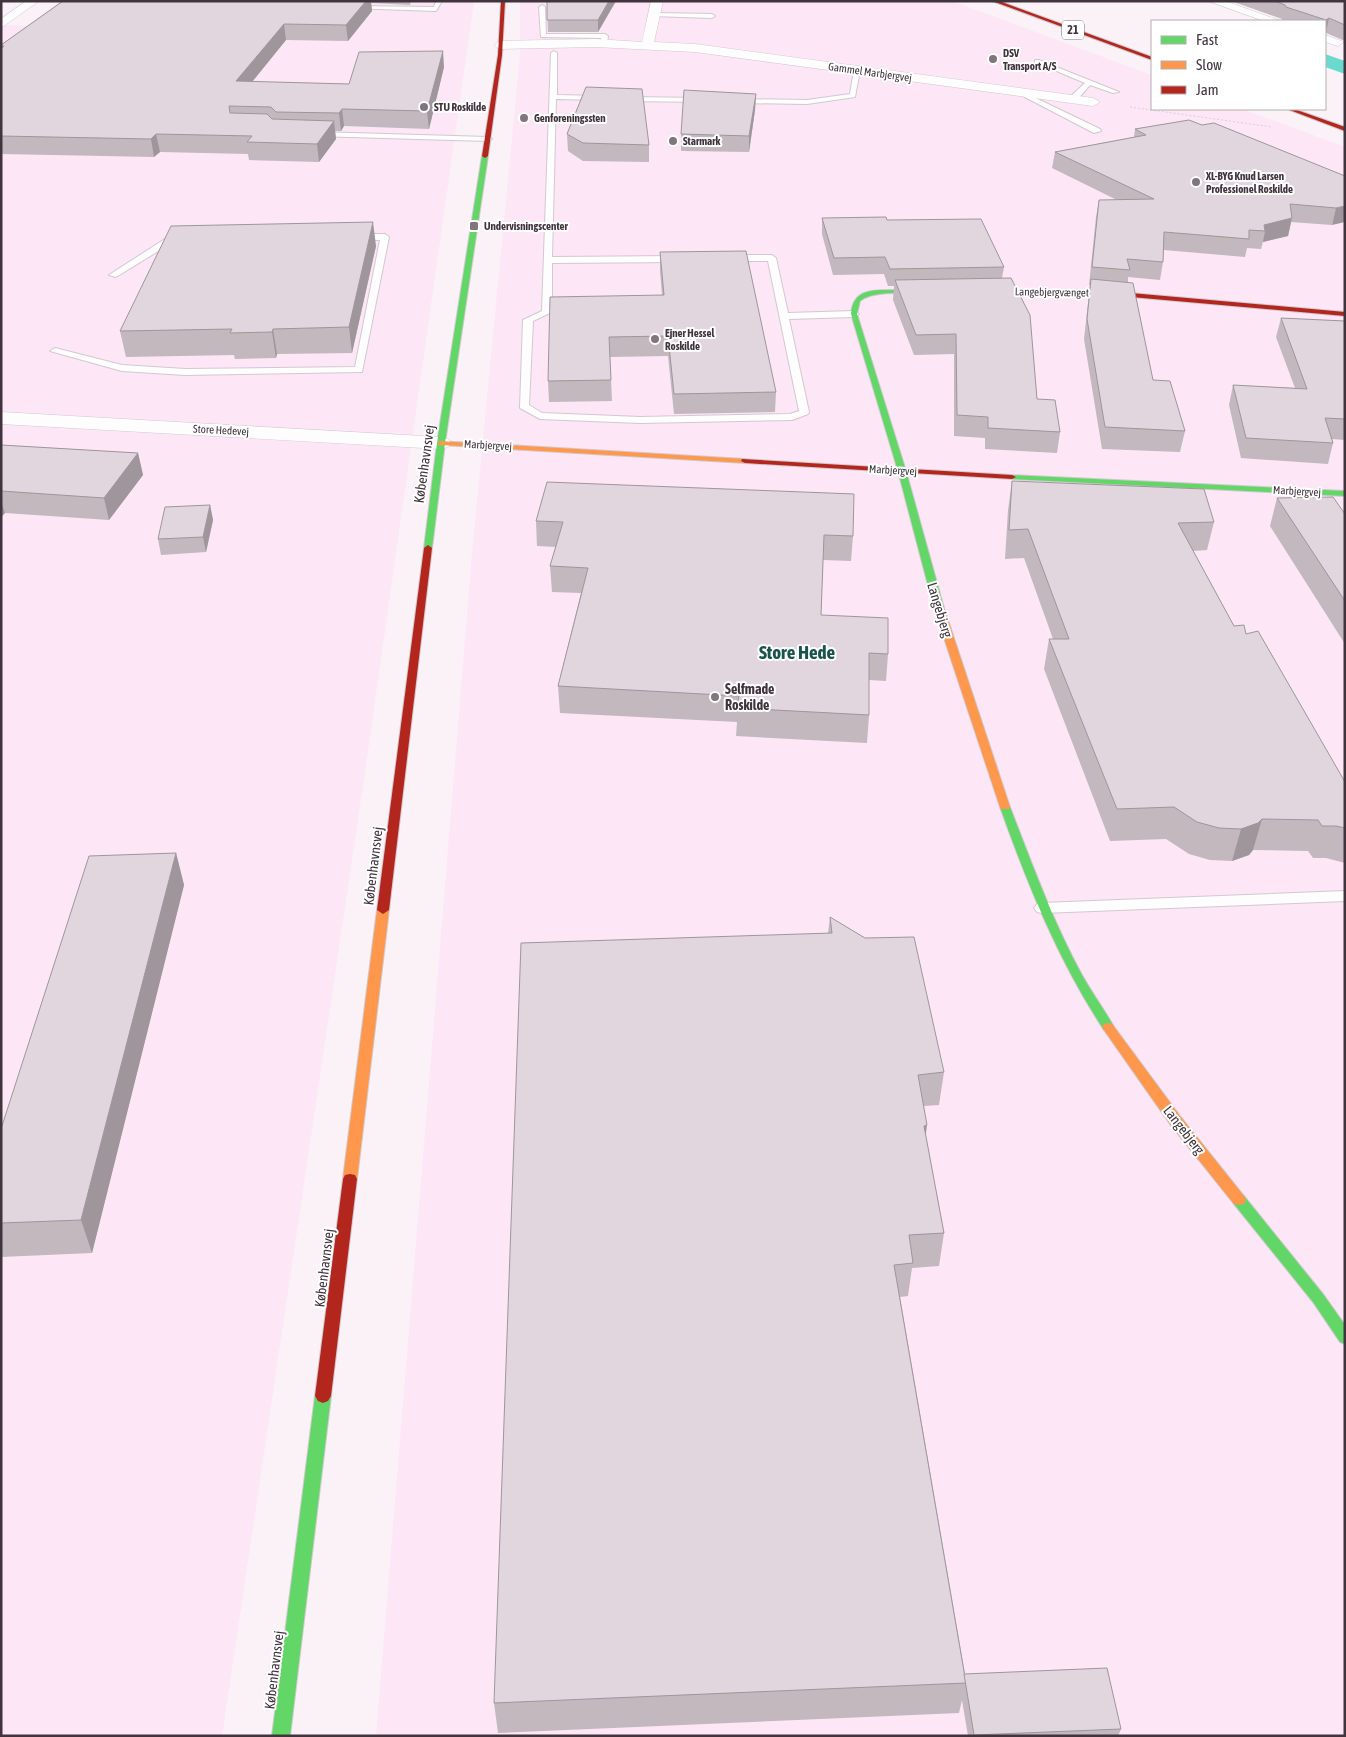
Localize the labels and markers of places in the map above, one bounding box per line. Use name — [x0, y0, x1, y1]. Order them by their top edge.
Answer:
place label: DSV Transport A/S — [1003, 47, 1057, 72]
marker: DSV Transport A/S — [987, 53, 999, 65]
marker: STU Roskilde — [418, 101, 430, 113]
place label: STU Roskilde — [434, 101, 486, 113]
marker: Genforeningssten — [518, 112, 530, 124]
place label: Genforeningssten — [534, 112, 606, 124]
marker: Starmark — [667, 135, 679, 147]
place label: Starmark — [683, 135, 720, 147]
place label: XL-BYG Knud Larsen Professionel Roskilde — [1205, 170, 1293, 195]
marker: XL-BYG Knud Larsen Professionel Roskilde — [1190, 176, 1202, 188]
marker: Undervisningscenter — [468, 220, 480, 232]
place label: Undervisningscenter — [484, 220, 568, 232]
place label: Ejner Hessel Roskilde — [665, 327, 715, 352]
marker: Ejner Hessel Roskilde — [649, 333, 661, 345]
place label: Selfmade Roskilde — [725, 681, 774, 713]
marker: Selfmade Roskilde — [709, 691, 721, 703]

